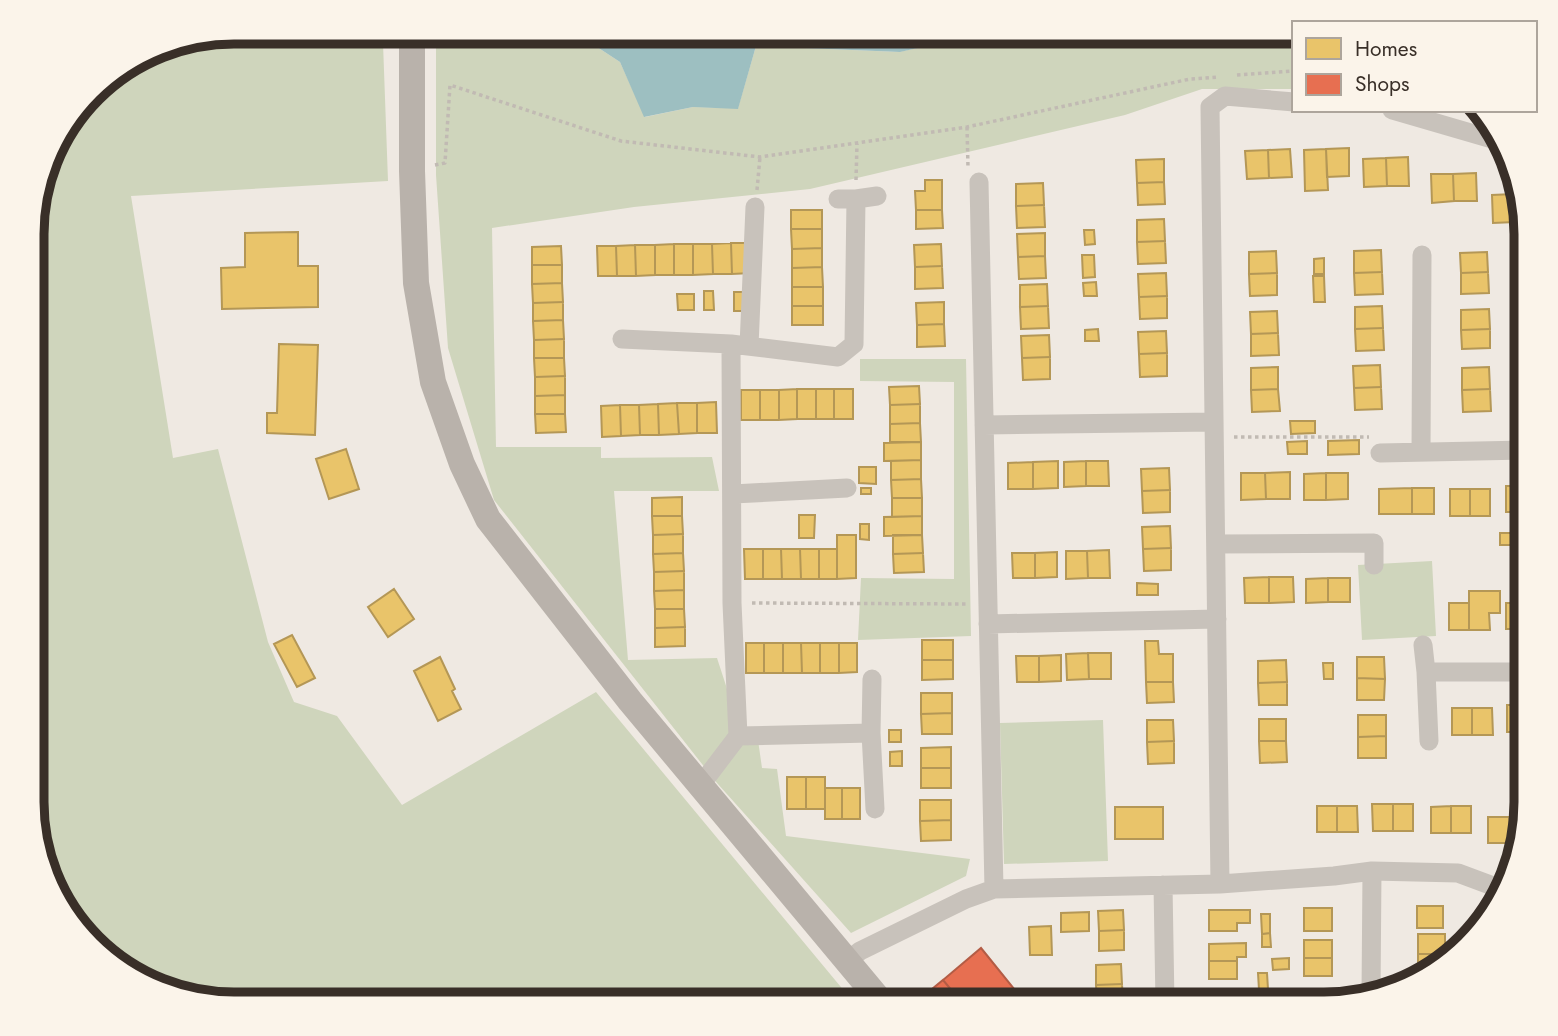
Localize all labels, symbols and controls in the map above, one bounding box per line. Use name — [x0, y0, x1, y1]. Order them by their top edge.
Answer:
legend — [1292, 21, 1537, 112]
text: Homes — [1355, 34, 1417, 64]
text: Shops — [1355, 69, 1409, 99]

